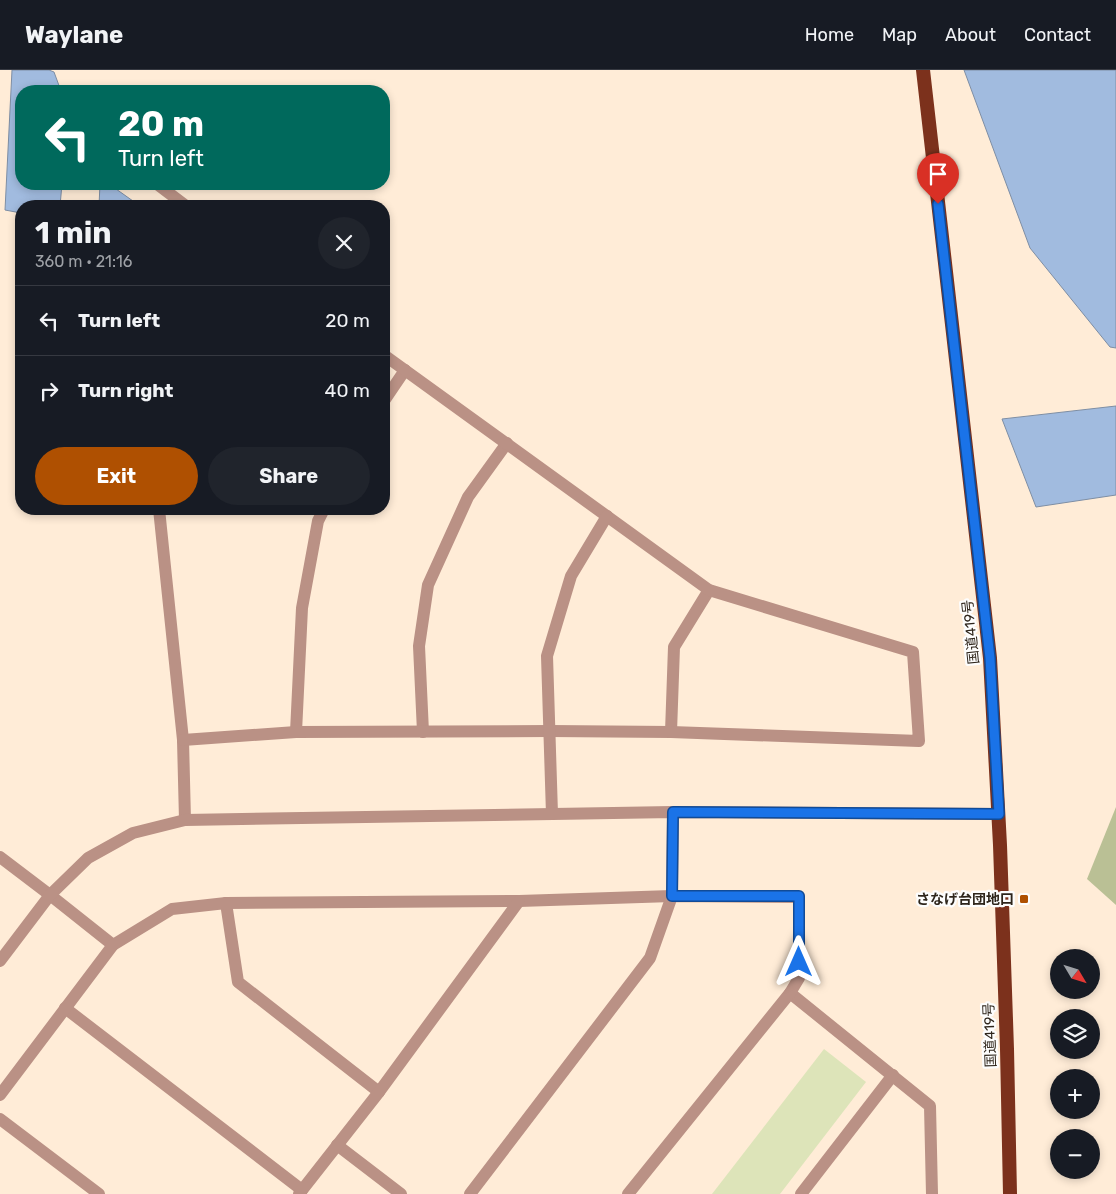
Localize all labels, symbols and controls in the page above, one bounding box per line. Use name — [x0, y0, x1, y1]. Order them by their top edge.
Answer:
text: Waylane — [25, 21, 123, 49]
text: Home — [805, 24, 854, 46]
text: Map — [882, 24, 917, 46]
text: About — [945, 24, 996, 46]
text: Contact — [1024, 24, 1091, 46]
text: 20 m — [118, 103, 204, 145]
icon: left — [35, 105, 100, 170]
text: Turn left — [118, 145, 204, 172]
pin — [917, 153, 959, 204]
icon: arrive — [924, 160, 952, 188]
text: 1 min — [35, 215, 112, 251]
button: close — [318, 217, 370, 269]
text: 360 m · 21:16 — [35, 252, 133, 271]
icon: left — [35, 307, 63, 335]
text: Turn left — [78, 309, 160, 332]
text: 20 m — [325, 309, 370, 332]
icon: right — [35, 377, 63, 405]
text: Turn right — [78, 379, 173, 402]
text: 40 m — [325, 379, 370, 402]
button: Exit — [35, 447, 198, 505]
button: Share — [208, 447, 370, 505]
street label: 国道419号 — [959, 599, 983, 665]
place label: さなげ台団地口 — [916, 891, 1014, 908]
marker: さなげ台団地口 — [1018, 893, 1030, 905]
position arrow — [772, 935, 824, 987]
north arrow — [1050, 949, 1100, 999]
map controls — [1050, 949, 1100, 1179]
street label: 国道419号 — [980, 1002, 1000, 1068]
button: layers — [1050, 1009, 1100, 1059]
button: + — [1050, 1069, 1100, 1119]
button: − — [1050, 1129, 1100, 1179]

